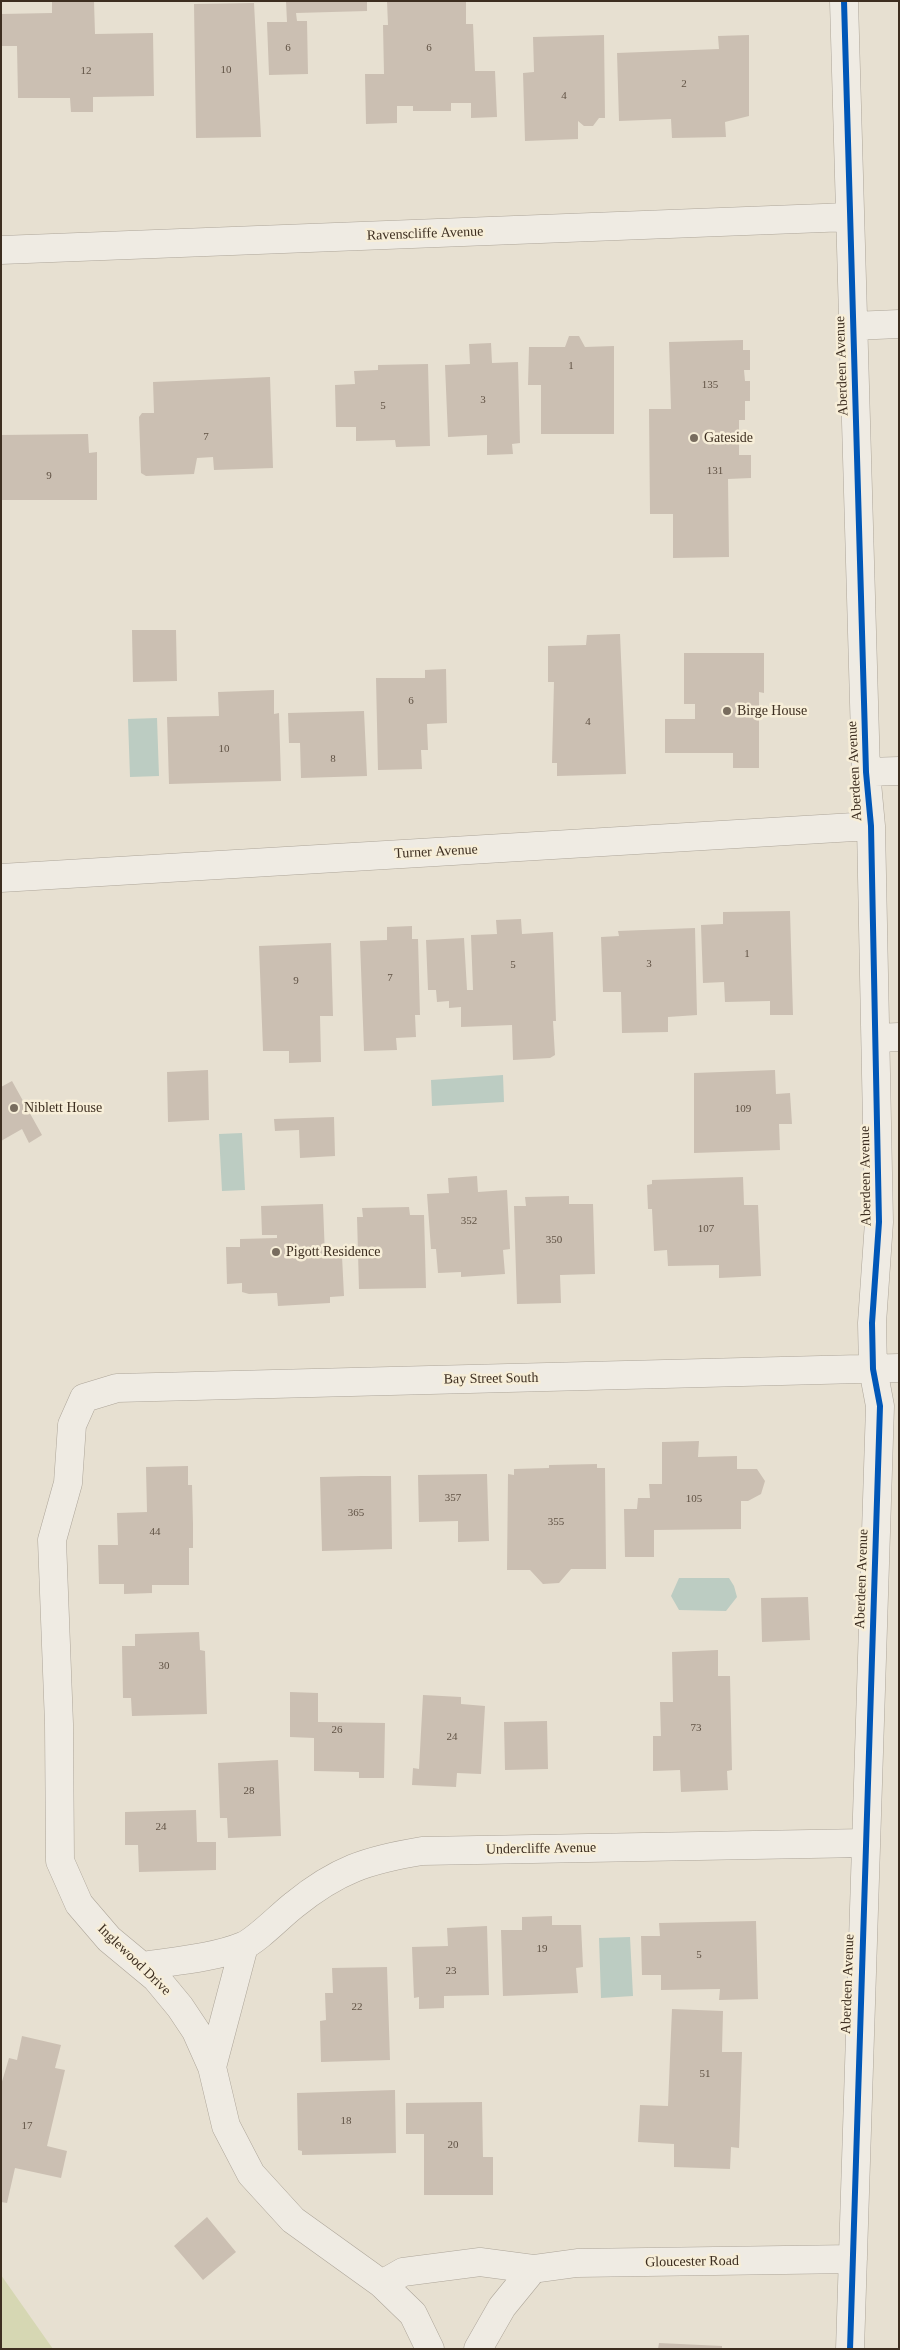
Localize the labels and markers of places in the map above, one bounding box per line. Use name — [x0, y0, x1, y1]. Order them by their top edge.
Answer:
place label: Gateside — [704, 430, 753, 446]
marker: Gateside — [688, 432, 700, 444]
place label: Birge House — [737, 703, 807, 719]
marker: Birge House — [721, 705, 733, 717]
place label: Niblett House — [24, 1100, 102, 1116]
marker: Niblett House — [8, 1102, 20, 1114]
place label: Pigott Residence — [286, 1244, 380, 1260]
marker: Pigott Residence — [270, 1246, 282, 1258]

